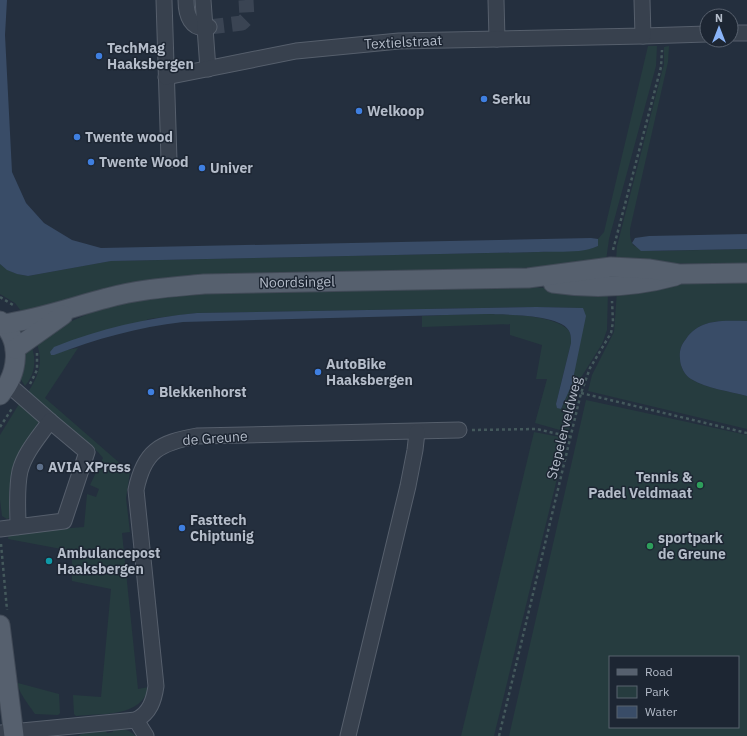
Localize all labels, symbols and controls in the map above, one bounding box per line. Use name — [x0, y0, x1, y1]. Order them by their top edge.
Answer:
north arrow — [699, 8, 739, 48]
text: N — [715, 11, 723, 25]
street label: Textielstraat — [363, 31, 443, 53]
place label: TechMag Haaksbergen — [107, 39, 194, 73]
marker: TechMag Haaksbergen — [94, 51, 104, 61]
place label: Serku — [492, 90, 531, 108]
marker: Serku — [479, 94, 489, 104]
place label: Welkoop — [367, 102, 424, 120]
marker: Welkoop — [354, 106, 364, 116]
place label: Twente wood — [85, 128, 173, 146]
marker: Twente wood — [72, 132, 82, 142]
place label: Twente Wood — [99, 153, 189, 171]
marker: Twente Wood — [86, 157, 96, 167]
place label: Univer — [210, 159, 253, 177]
marker: Univer — [197, 163, 207, 173]
street label: Noordsingel — [259, 272, 335, 292]
place label: AutoBike Haaksbergen — [326, 355, 413, 389]
marker: AutoBike Haaksbergen — [313, 367, 323, 377]
street label: Stepelerveldweg — [543, 374, 586, 481]
place label: Blekkenhorst — [159, 383, 247, 401]
marker: Blekkenhorst — [146, 387, 156, 397]
street label: de Greune — [182, 427, 248, 449]
place label: AVIA XPress — [48, 458, 131, 476]
marker: AVIA XPress — [35, 462, 45, 472]
place label: Tennis & Padel Veldmaat — [588, 468, 693, 502]
marker: Tennis & Padel Veldmaat — [695, 480, 705, 490]
place label: Fasttech Chiptunig — [190, 511, 254, 545]
marker: Fasttech Chiptunig — [177, 523, 187, 533]
place label: sportpark de Greune — [658, 529, 726, 563]
marker: sportpark de Greune — [645, 541, 655, 551]
place label: Ambulancepost Haaksbergen — [57, 544, 160, 578]
marker: Ambulancepost Haaksbergen — [44, 556, 54, 566]
legend — [609, 656, 739, 728]
text: Road — [645, 664, 673, 679]
text: Park — [645, 684, 670, 699]
text: Water — [645, 704, 678, 719]

